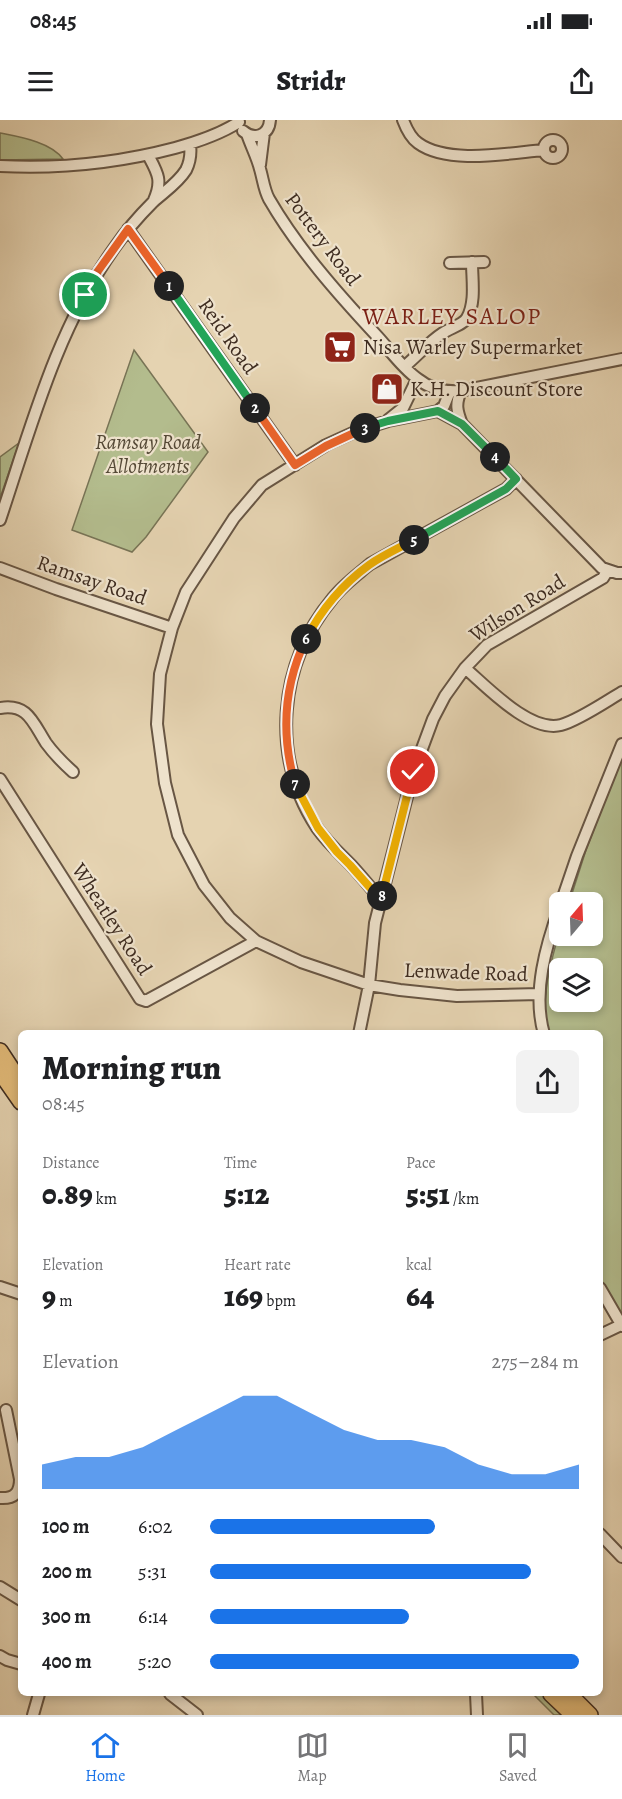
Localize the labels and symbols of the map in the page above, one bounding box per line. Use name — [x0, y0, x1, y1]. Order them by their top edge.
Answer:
street label: Pottery Road — [279, 187, 368, 292]
pin — [59, 269, 110, 320]
pin: 1 — [154, 271, 184, 301]
street label: Reid Road — [192, 292, 265, 380]
district label: WARLEY SALOP — [361, 300, 542, 332]
supermarket icon: Nisa Warley Supermarket — [322, 329, 358, 365]
place label: Nisa Warley Supermarket — [363, 333, 583, 361]
shop icon: K.H. Discount Store — [369, 371, 405, 407]
place label: K.H. Discount Store — [410, 375, 583, 403]
pin: 2 — [240, 393, 270, 423]
pin: 3 — [350, 413, 380, 443]
park label: Ramsay Road Allotments — [95, 428, 201, 480]
pin: 4 — [480, 442, 510, 472]
pin: 5 — [399, 525, 429, 555]
street label: Ramsay Road — [33, 548, 151, 612]
street label: Wilson Road — [463, 567, 571, 649]
pin: 6 — [291, 624, 321, 654]
pin — [387, 746, 438, 797]
pin: 7 — [280, 769, 310, 799]
street label: Wheatley Road — [65, 857, 159, 981]
pin: 8 — [367, 881, 397, 911]
north arrow — [549, 892, 603, 946]
street label: Lenwade Road — [404, 956, 529, 988]

